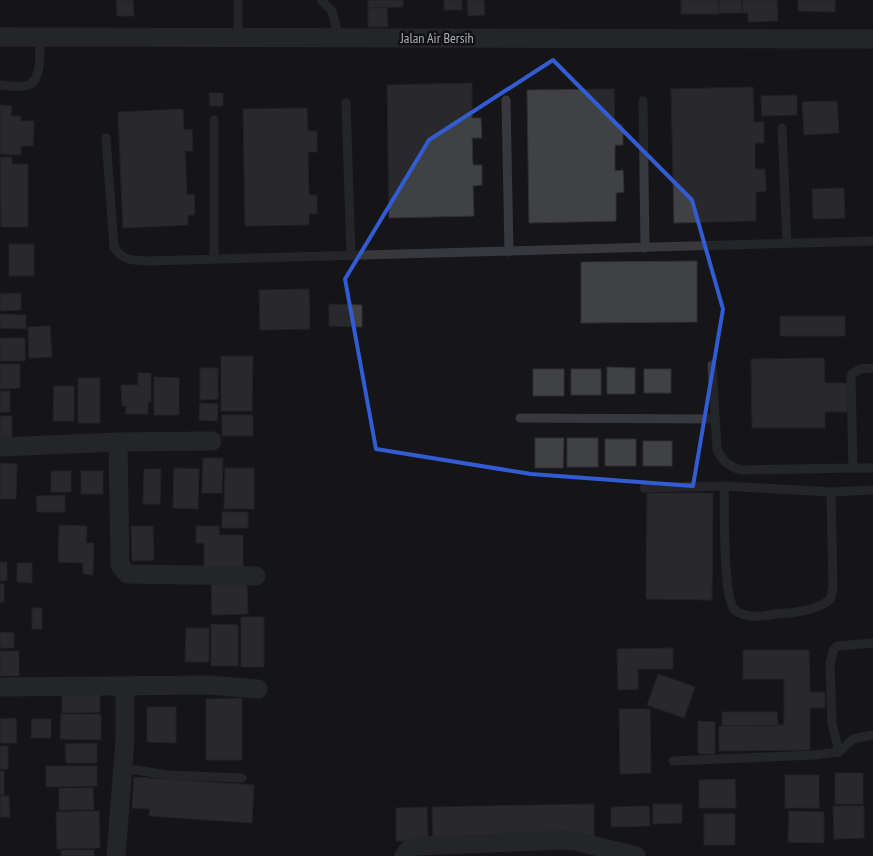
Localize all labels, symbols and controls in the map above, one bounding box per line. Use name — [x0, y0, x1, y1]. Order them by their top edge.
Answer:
street label: Jalan Air Bersih — [399, 29, 474, 47]

